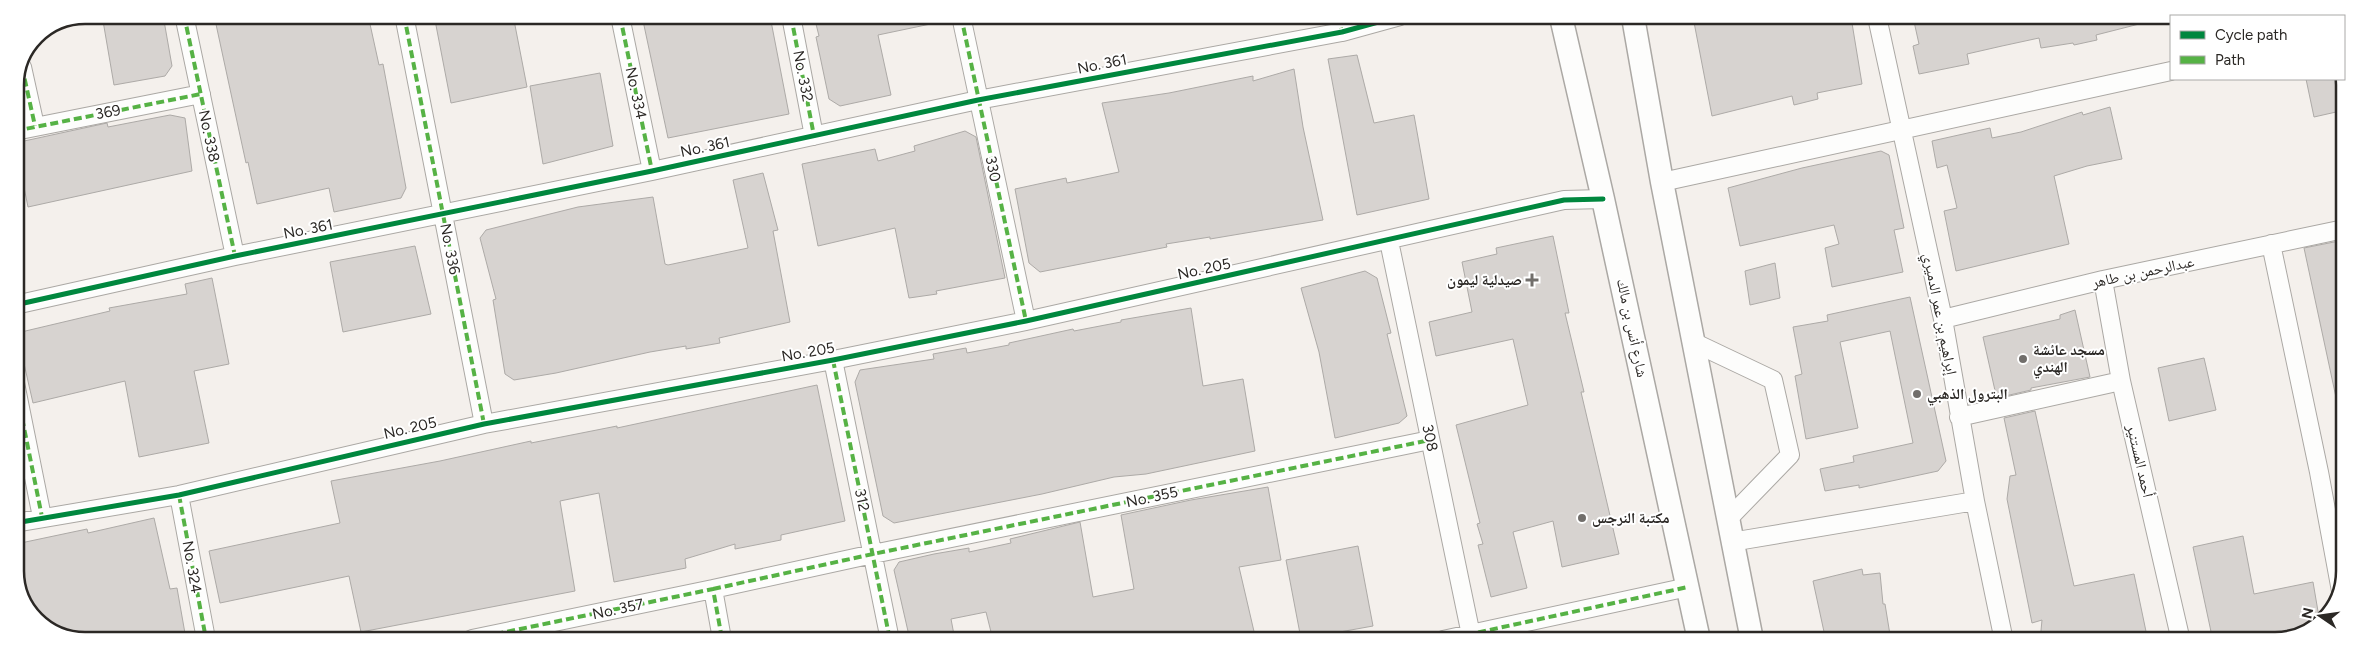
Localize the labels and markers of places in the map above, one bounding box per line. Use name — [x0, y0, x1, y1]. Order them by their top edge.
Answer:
place label: صيدلية ليمون — [1447, 271, 1522, 289]
marker: صيدلية ليمون — [1526, 274, 1538, 286]
place label: مسجد عائشة الهندي — [2033, 341, 2105, 379]
marker: مسجد عائشة الهندي — [2017, 353, 2029, 365]
place label: البترول الذهبي — [1927, 385, 2008, 406]
marker: البترول الذهبي — [1911, 388, 1923, 400]
place label: مكتبة النرجس — [1592, 509, 1670, 527]
marker: مكتبة النرجس — [1576, 512, 1588, 524]

